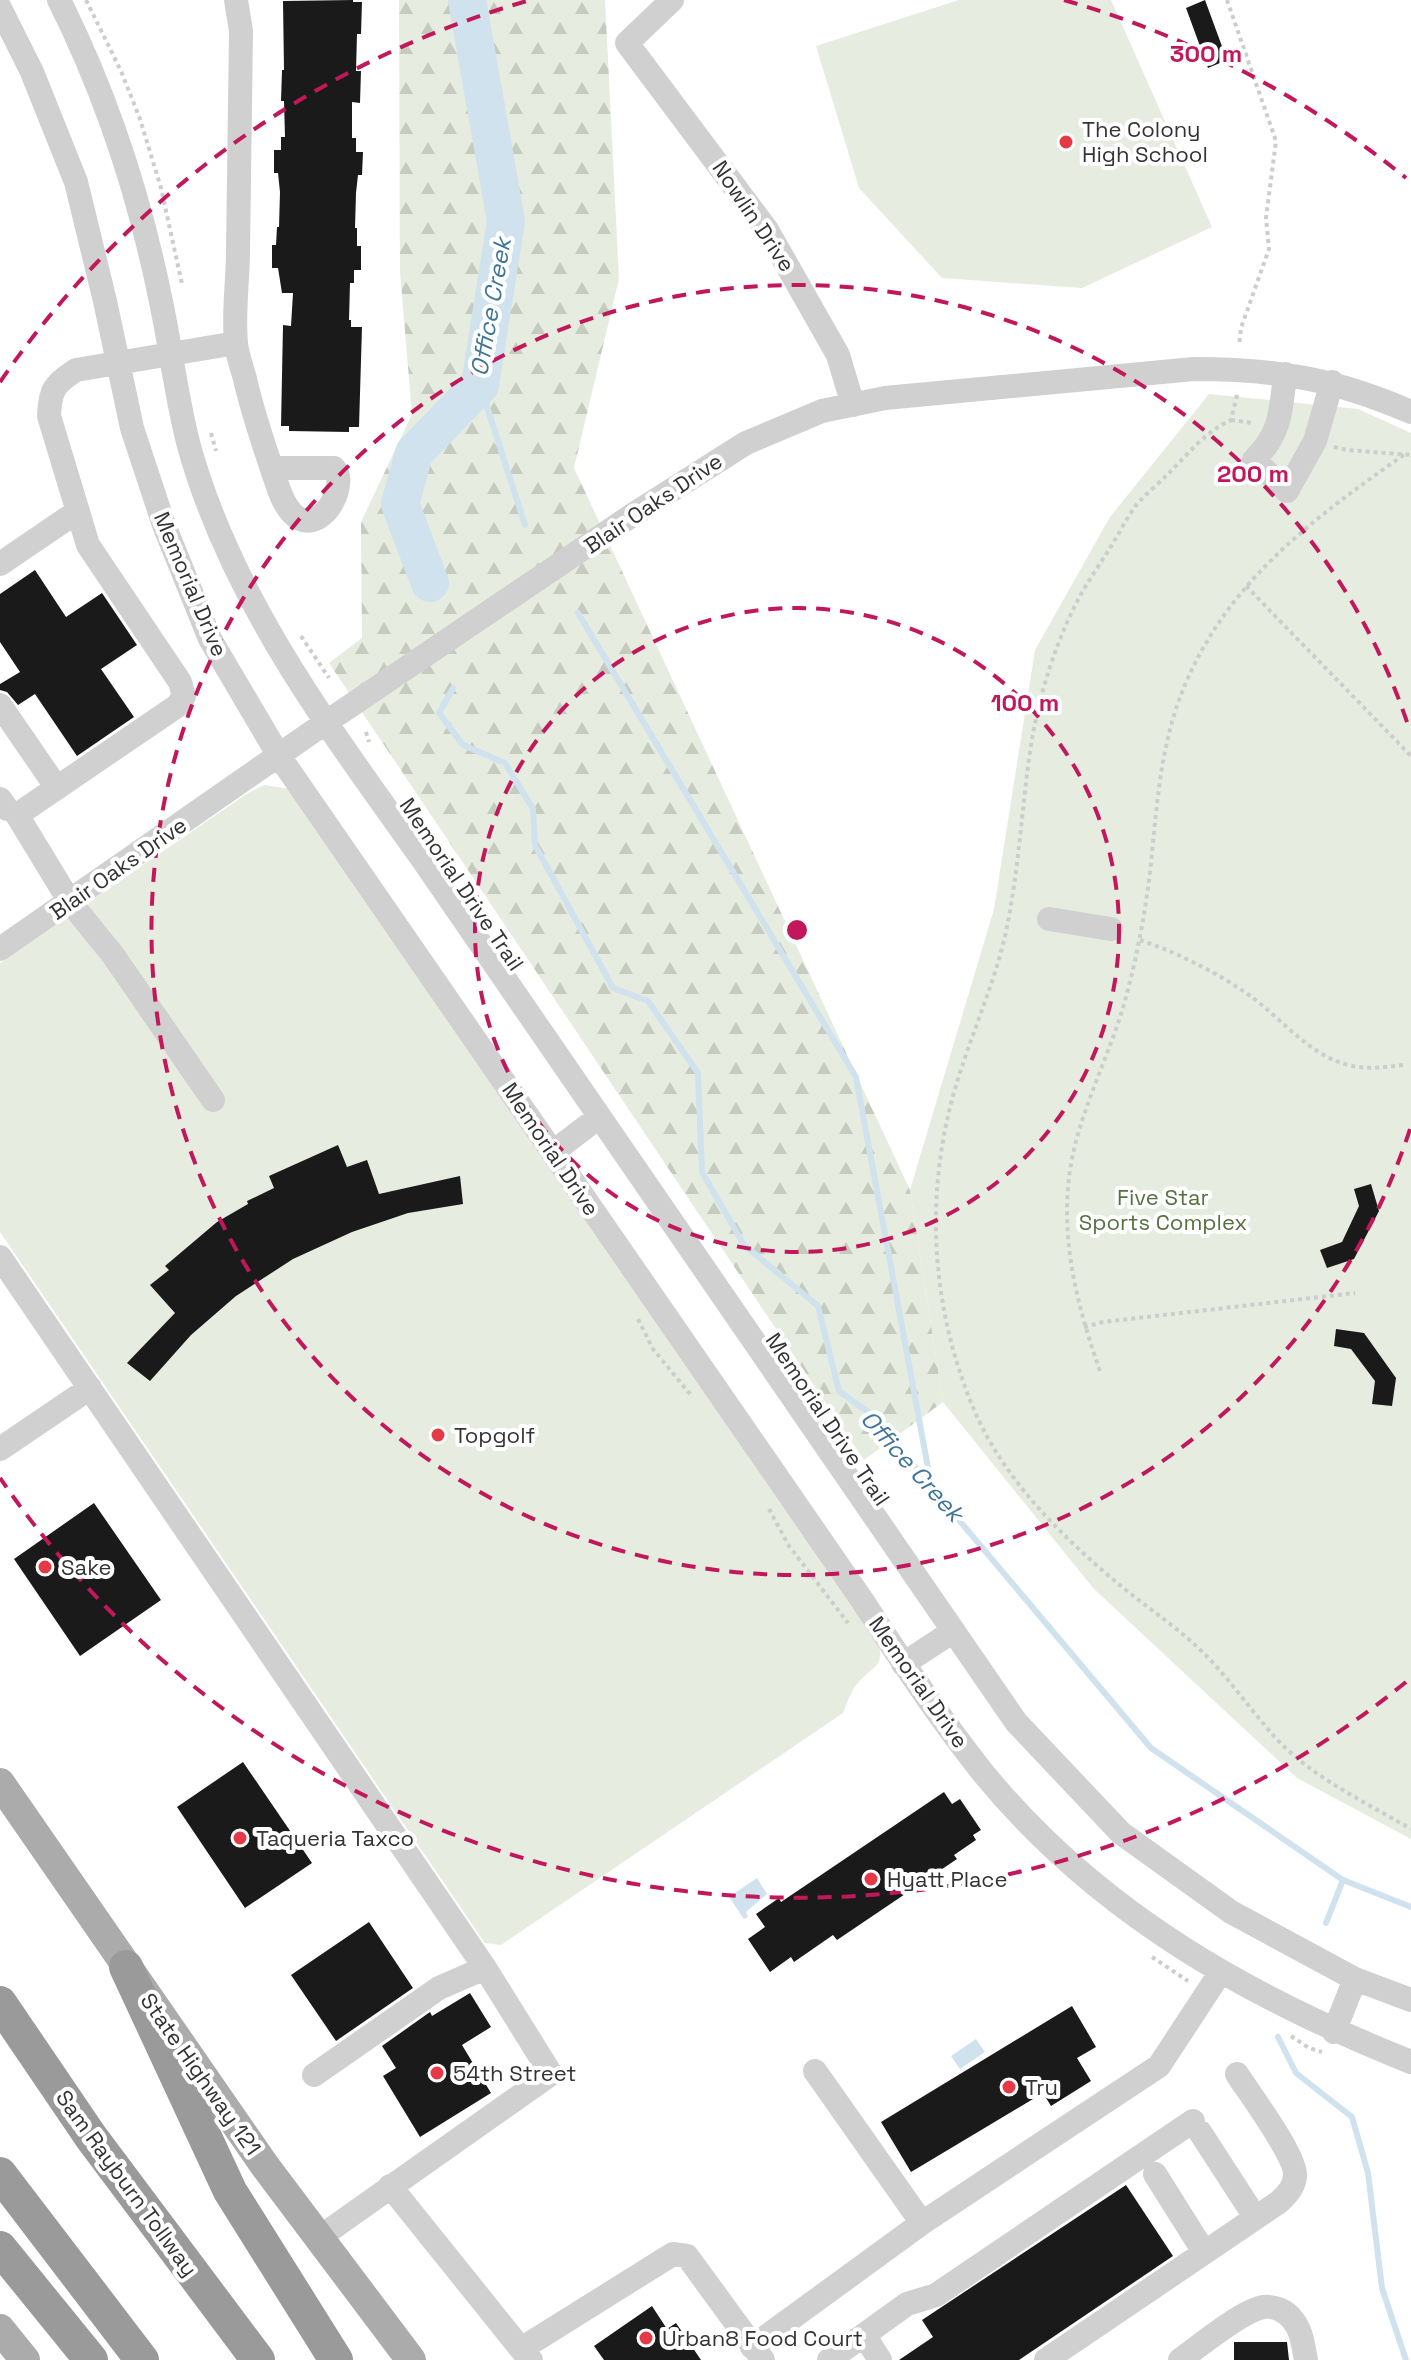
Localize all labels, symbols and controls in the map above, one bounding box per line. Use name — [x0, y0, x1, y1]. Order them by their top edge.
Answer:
text: 300 m — [1170, 38, 1242, 69]
place label: The Colony High School — [1082, 115, 1208, 168]
marker: The Colony High School — [1057, 133, 1075, 151]
street label: Nowlin Drive — [707, 155, 801, 277]
water label: Office Creek — [463, 232, 518, 378]
street label: Blair Oaks Drive — [579, 446, 727, 560]
text: 200 m — [1217, 458, 1289, 489]
street label: Memorial Drive — [148, 507, 234, 661]
text: 100 m — [991, 687, 1059, 718]
street label: Memorial Drive Trail — [394, 792, 530, 976]
street label: Blair Oaks Drive — [44, 810, 192, 926]
centre of rings — [783, 916, 811, 944]
street label: Memorial Drive — [496, 1077, 606, 1221]
park label: Five Star Sports Complex — [1079, 1183, 1247, 1236]
street label: Memorial Drive Trail — [760, 1327, 896, 1511]
water label: Office Creek — [854, 1403, 973, 1530]
place label: Topgolf — [454, 1421, 536, 1449]
marker: Topgolf — [429, 1426, 447, 1444]
place label: Sake — [61, 1553, 111, 1581]
marker: Sake — [36, 1558, 54, 1576]
street label: Memorial Drive — [863, 1611, 975, 1753]
place label: Taqueria Taxco — [256, 1824, 414, 1852]
marker: Taqueria Taxco — [231, 1829, 249, 1847]
place label: Hyatt Place — [887, 1865, 1008, 1893]
marker: Hyatt Place — [862, 1870, 880, 1888]
street label: State Highway 121 — [135, 1987, 267, 2161]
place label: 54th Street — [453, 2059, 576, 2087]
marker: 54th Street — [428, 2064, 446, 2082]
place label: Tru — [1025, 2073, 1058, 2101]
marker: Tru — [1000, 2078, 1018, 2096]
street label: Sam Rayburn Tollway — [50, 2084, 204, 2282]
place label: Urban8 Food Court — [662, 2324, 863, 2352]
marker: Urban8 Food Court — [637, 2329, 655, 2347]

